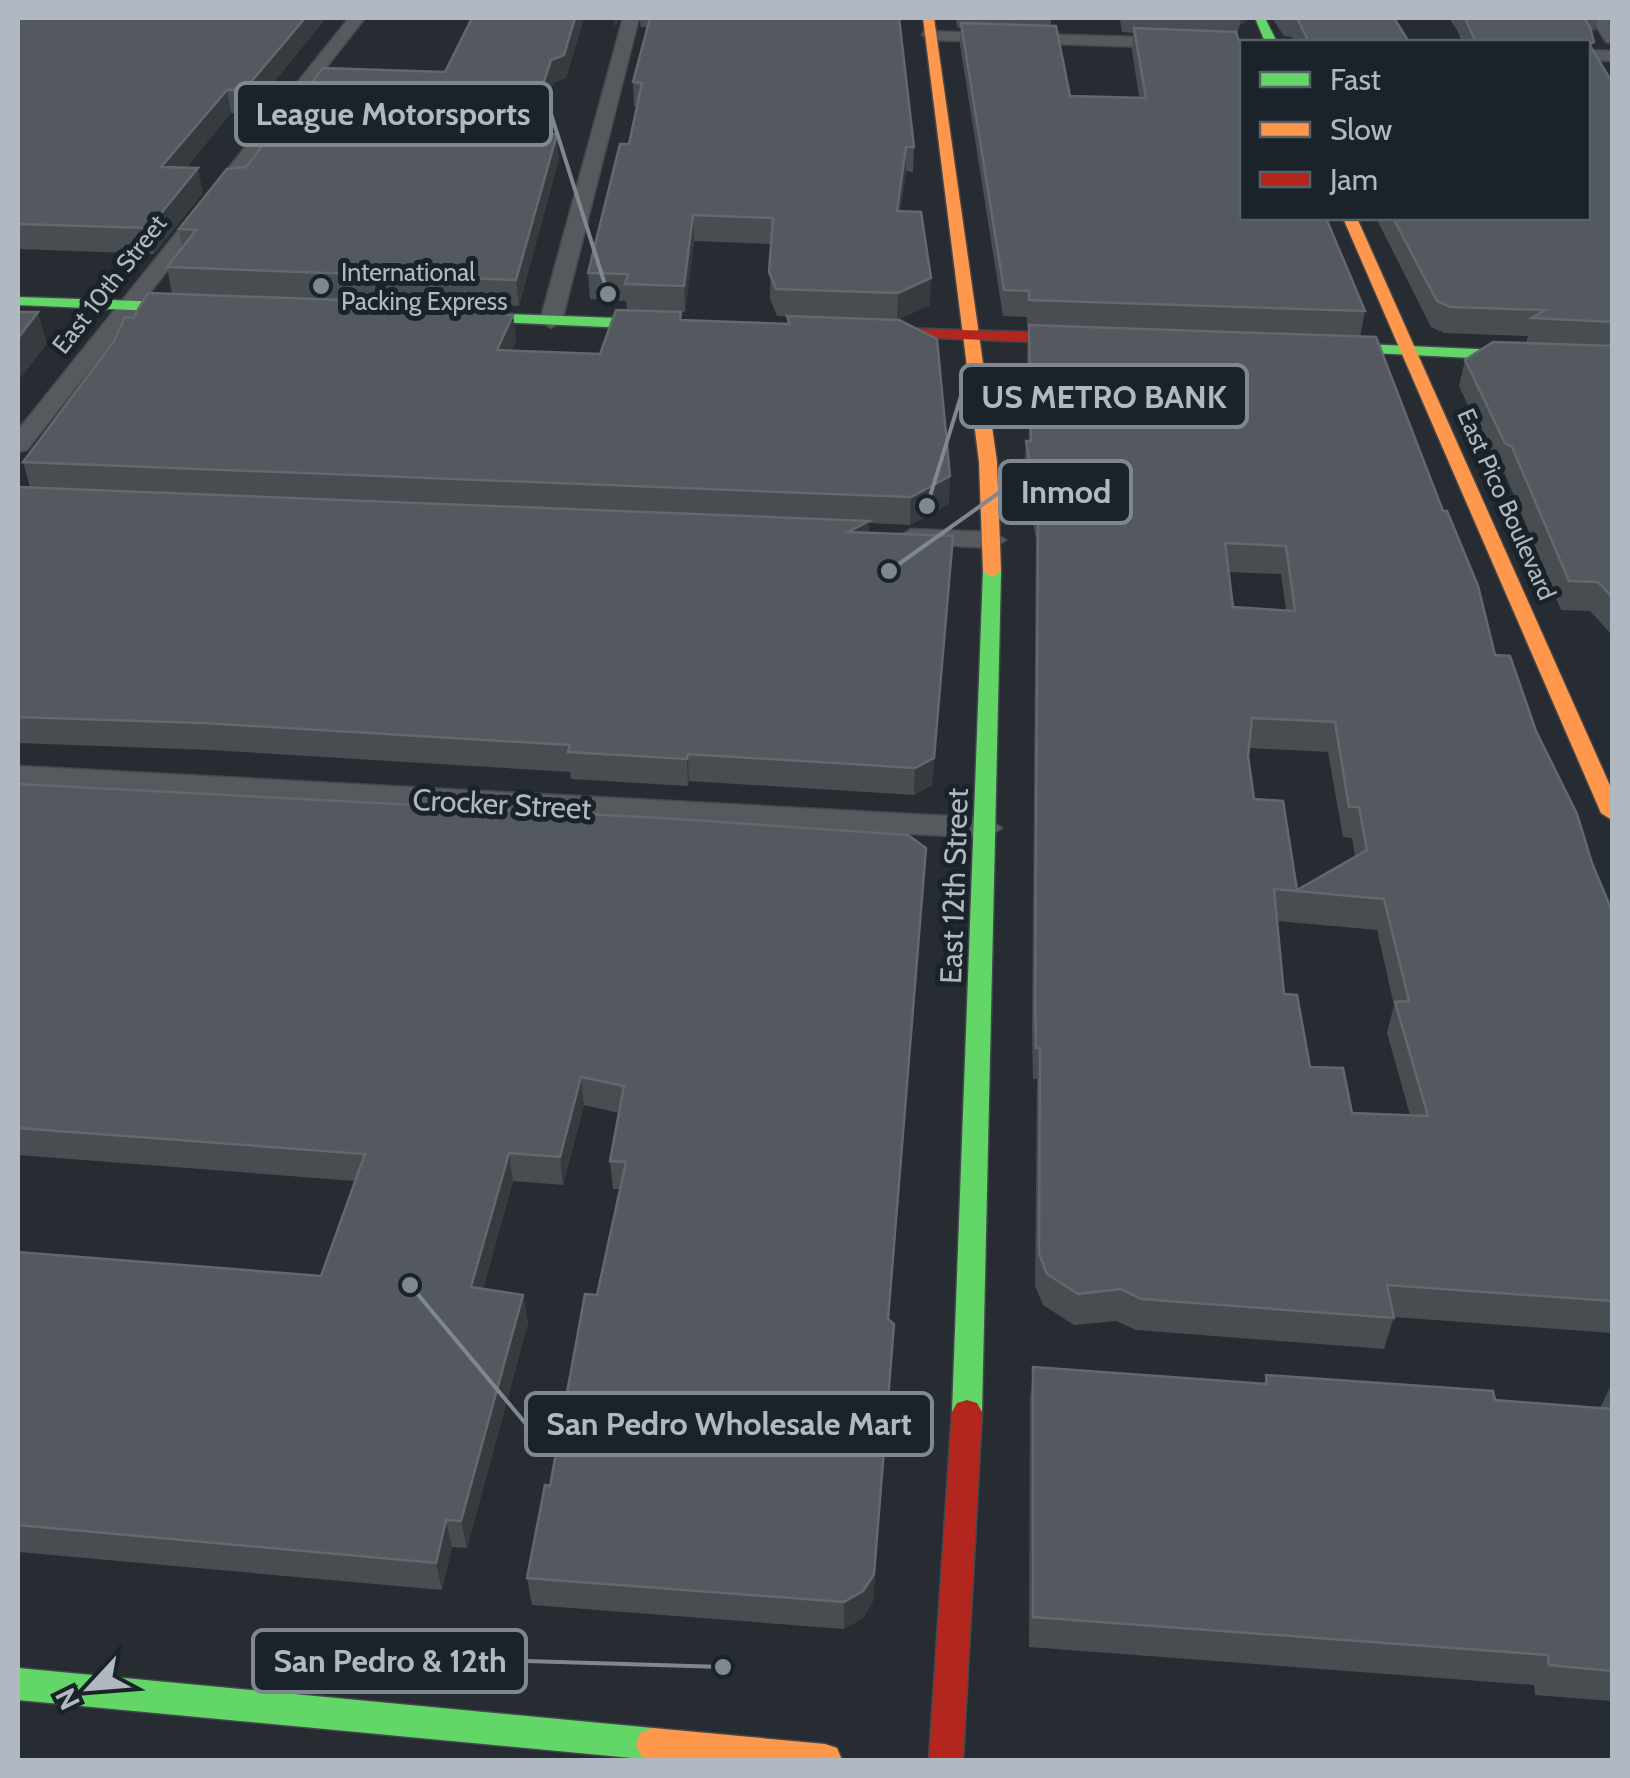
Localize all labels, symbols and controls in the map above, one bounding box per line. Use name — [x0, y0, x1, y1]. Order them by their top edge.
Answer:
legend — [1240, 40, 1590, 220]
text: Fast — [1330, 61, 1381, 98]
callout: League Motorsports — [236, 83, 551, 145]
text: League Motorsports — [256, 94, 530, 133]
text: Slow — [1330, 111, 1393, 148]
text: Jam — [1329, 161, 1378, 198]
street label: East 10th Street — [46, 208, 173, 359]
place label: International Packing Express — [341, 257, 508, 316]
marker: International Packing Express — [310, 275, 332, 297]
callout: US METRO BANK — [961, 365, 1247, 427]
text: US METRO BANK — [981, 377, 1227, 416]
street label: East Pico Boulevard — [1451, 404, 1563, 604]
callout: Inmod — [1000, 461, 1131, 523]
text: Inmod — [1021, 472, 1111, 511]
street label: Crocker Street — [412, 781, 592, 827]
street label: East 12th Street — [932, 787, 976, 985]
callout: San Pedro Wholesale Mart — [526, 1393, 932, 1455]
text: San Pedro Wholesale Mart — [546, 1404, 912, 1443]
callout: San Pedro & 12th — [253, 1630, 526, 1692]
north arrow — [40, 1638, 140, 1738]
text: San Pedro & 12th — [273, 1641, 507, 1680]
text: N — [48, 1683, 87, 1715]

